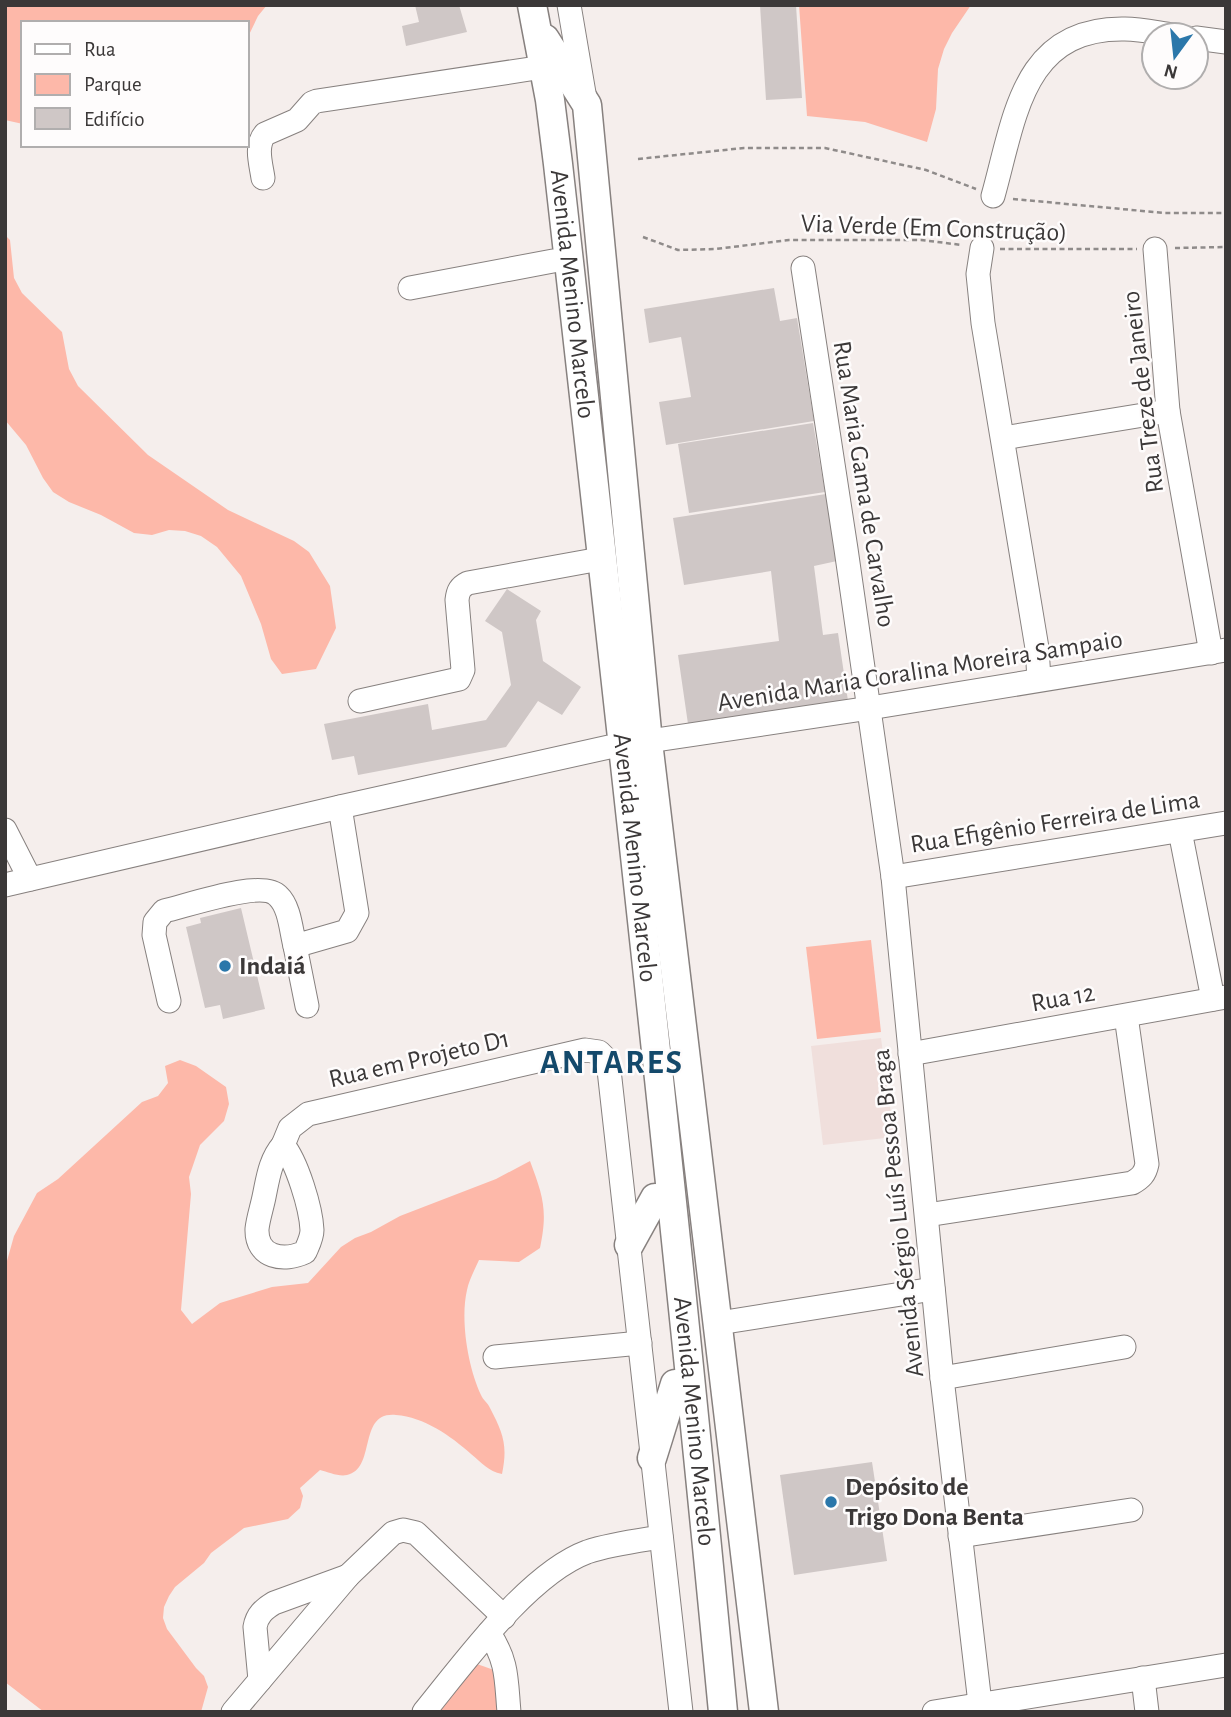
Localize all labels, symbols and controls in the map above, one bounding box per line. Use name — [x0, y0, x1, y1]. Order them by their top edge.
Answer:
legend — [21, 21, 248, 147]
north arrow — [1140, 21, 1210, 91]
text: Rua — [84, 39, 116, 60]
text: N — [1162, 60, 1180, 82]
text: Parque — [84, 74, 142, 95]
text: Edifício — [84, 109, 144, 130]
street label: Avenida Menino Marcelo — [546, 168, 599, 420]
street label: Via Verde (Em Construção) — [800, 210, 1068, 246]
street label: Rua Treze de Janeiro — [1118, 289, 1168, 495]
street label: Rua Maria Gama de Carvalho — [829, 339, 899, 629]
street label: Avenida Maria Coralina Moreira Sampaio — [716, 626, 1124, 716]
street label: Avenida Menino Marcelo — [609, 732, 662, 983]
street label: Rua Efigênio Ferreira de Lima — [908, 786, 1202, 858]
place label: Indaiá — [239, 953, 306, 979]
marker: Indaiá — [217, 958, 233, 974]
street label: Rua 12 — [1029, 980, 1097, 1016]
street label: Rua em Projeto D1 — [326, 1026, 512, 1092]
district label: ANTARES — [540, 1047, 684, 1080]
street label: Avenida Sérgio Luís Pessoa Braga — [868, 1048, 928, 1378]
street label: Avenida Menino Marcelo — [669, 1295, 720, 1547]
place label: Depósito de Trigo Dona Benta — [845, 1474, 1024, 1530]
marker: Depósito de Trigo Dona Benta — [823, 1494, 839, 1510]

